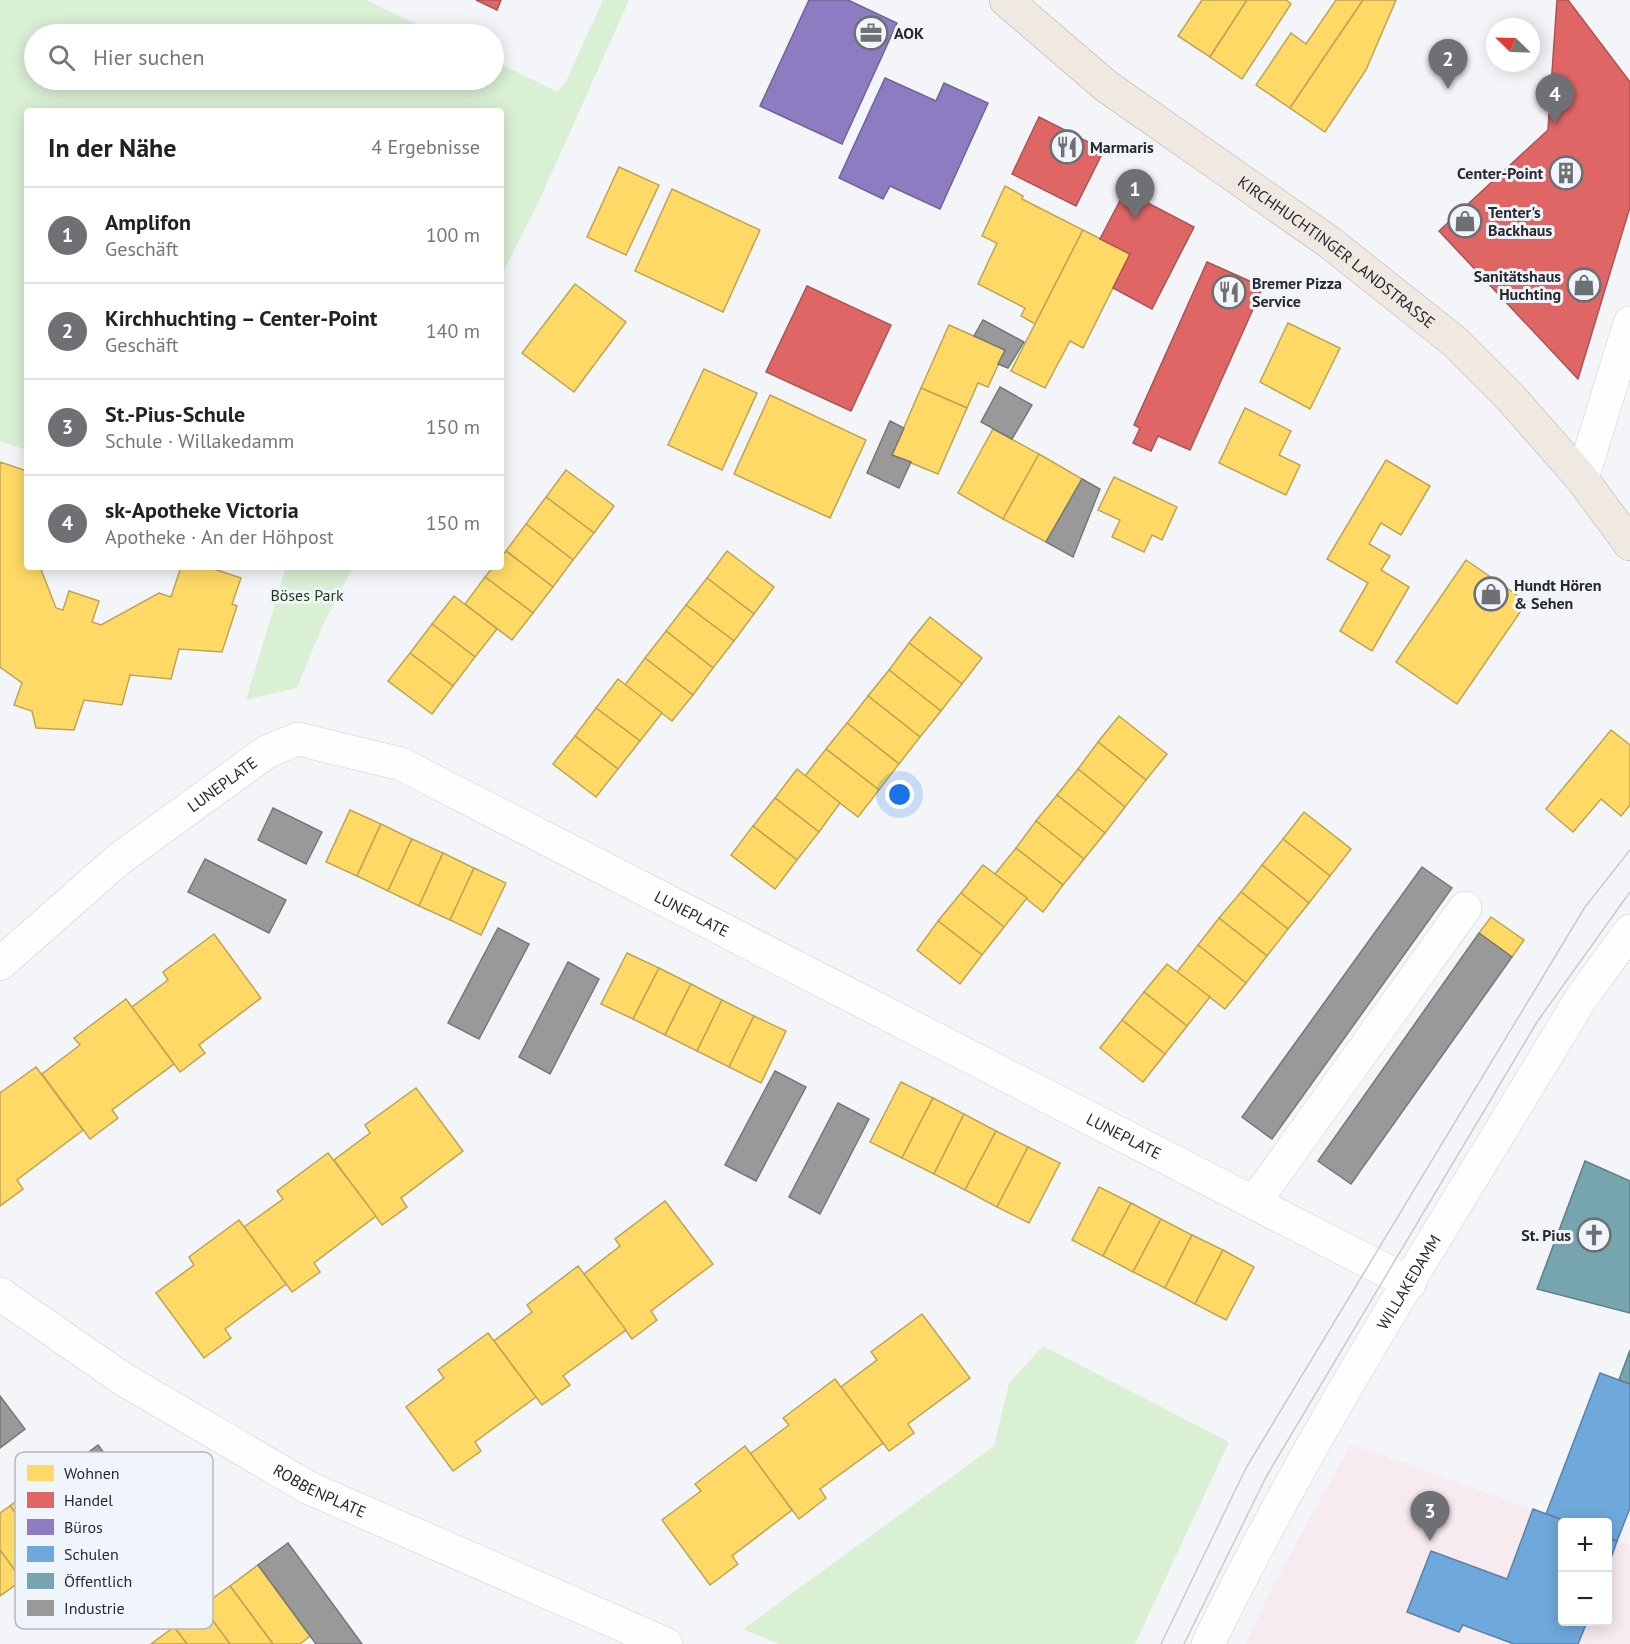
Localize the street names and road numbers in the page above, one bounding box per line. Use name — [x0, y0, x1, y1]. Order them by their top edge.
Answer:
street label: KIRCHHUCHTINGER LANDSTRASSE — [1234, 172, 1439, 332]
street label: LUNEPLATE — [183, 752, 261, 816]
street label: LUNEPLATE — [651, 886, 732, 941]
street label: LUNEPLATE — [1083, 1108, 1165, 1163]
street label: WILLAKEDAMM — [1372, 1231, 1445, 1333]
street label: ROBBENPLATE — [270, 1459, 369, 1522]

